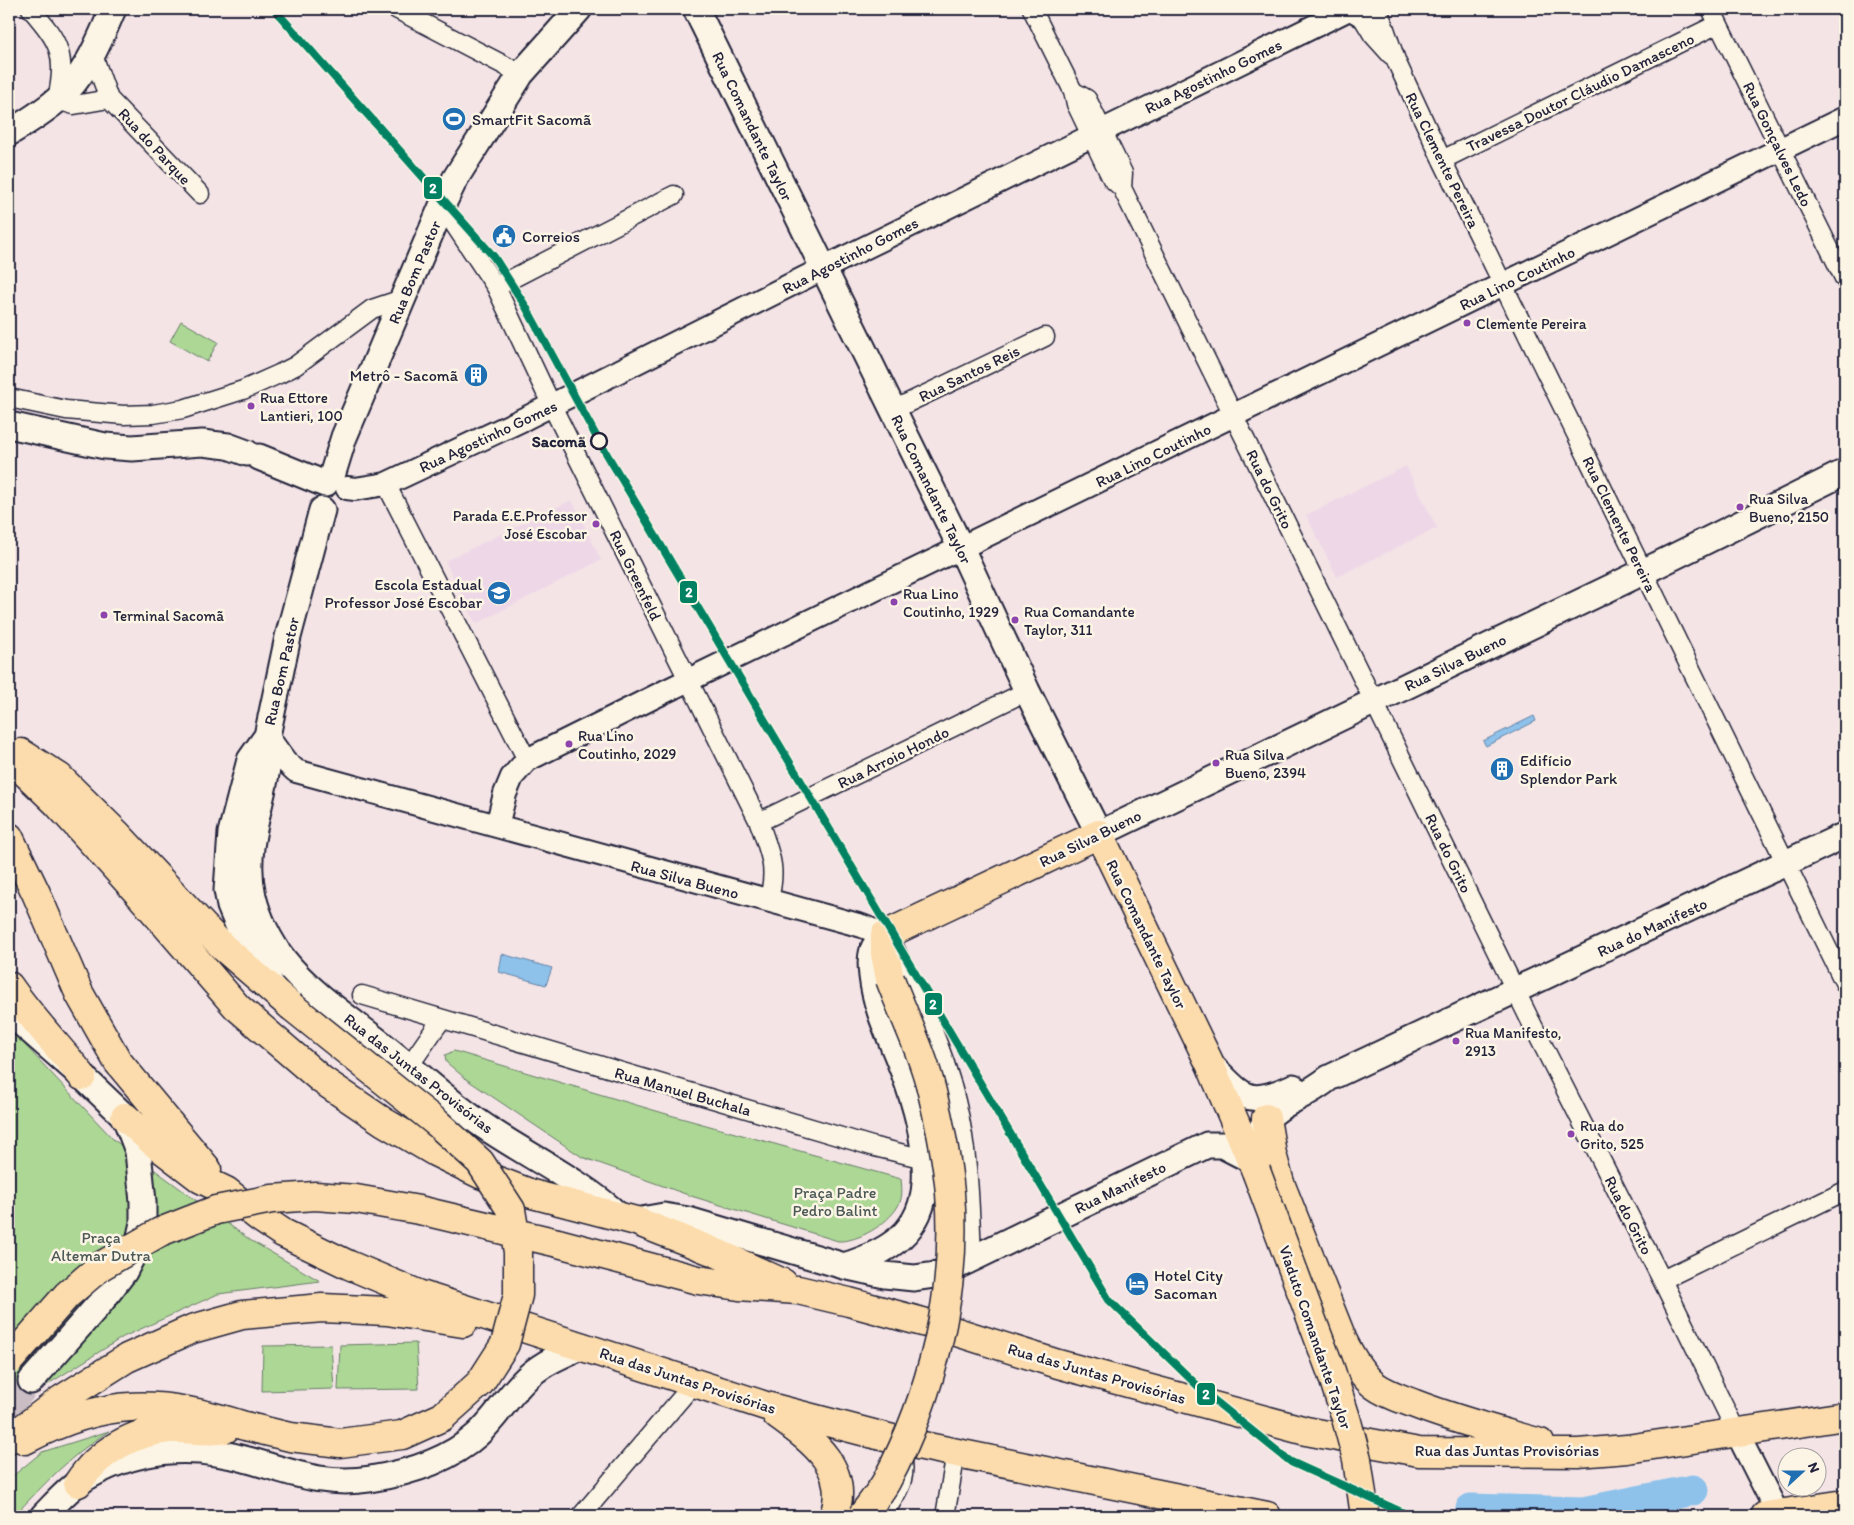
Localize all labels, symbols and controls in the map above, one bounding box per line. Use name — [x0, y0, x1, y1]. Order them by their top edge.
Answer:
street label: Travessa Doutor Cláudio Damasceno — [1463, 29, 1697, 156]
street label: Rua Agostinho Gomes — [1142, 35, 1285, 118]
street label: Rua Comandante Taylor — [708, 49, 797, 204]
street label: Rua Gonçalves Ledo — [1739, 79, 1816, 210]
street label: Rua Clemente Pereira — [1401, 89, 1484, 232]
street label: Rua do Parque — [114, 104, 195, 189]
sports icon: SmartFit Sacomã — [441, 106, 467, 132]
place label: SmartFit Sacomã — [472, 110, 592, 129]
line badge: 2 — [423, 176, 443, 200]
text: 2 — [429, 180, 437, 197]
street label: Rua Agostinho Gomes — [779, 213, 921, 298]
street label: Rua Bom Pastor — [384, 217, 445, 327]
public building icon: Correios — [491, 223, 517, 249]
place label: Correios — [522, 227, 580, 246]
street label: Rua Lino Coutinho — [1456, 242, 1578, 315]
place label: Clemente Pereira — [1476, 315, 1587, 333]
marker: Clemente Pereira — [1462, 318, 1472, 328]
street label: Rua Santos Reis — [916, 341, 1023, 406]
building icon: Metrô - Sacomã — [463, 362, 489, 388]
place label: Metrô - Sacomã — [350, 366, 459, 385]
place label: Rua Ettore Lantieri, 100 — [260, 389, 343, 425]
street label: Rua Agostinho Gomes — [416, 396, 560, 477]
marker: Rua Ettore Lantieri, 100 — [246, 401, 256, 411]
street label: Rua Comandante Taylor — [887, 412, 976, 567]
street label: Rua Lino Coutinho — [1092, 419, 1214, 492]
place label: Sacomã — [532, 432, 587, 451]
marker: Sacomã — [590, 432, 608, 450]
street label: Rua do Grito — [1242, 446, 1297, 532]
street label: Rua Clemente Pereira — [1578, 453, 1661, 596]
place label: Rua Silva Bueno, 2150 — [1749, 490, 1829, 526]
marker: Rua Silva Bueno, 2150 — [1735, 502, 1745, 512]
place label: Parada E.E.Professor José Escobar — [453, 507, 587, 543]
marker: Parada E.E.Professor José Escobar — [591, 519, 601, 529]
street label: Rua Greenfeld — [606, 527, 666, 624]
place label: Escola Estadual Professor José Escobar — [324, 575, 483, 612]
school or university icon: Escola Estadual Professor José Escobar — [486, 580, 512, 606]
line badge: 2 — [679, 580, 698, 604]
text: 2 — [685, 584, 693, 601]
place label: Rua Lino Coutinho, 1929 — [903, 585, 999, 621]
marker: Rua Lino Coutinho, 1929 — [889, 597, 899, 607]
place label: Rua Comandante Taylor, 311 — [1024, 603, 1135, 639]
place label: Terminal Sacomã — [113, 607, 224, 625]
marker: Terminal Sacomã — [99, 610, 109, 620]
street label: Rua Bom Pastor — [260, 614, 303, 727]
marker: Rua Comandante Taylor, 311 — [1010, 615, 1020, 625]
street label: Rua Silva Bueno — [1401, 630, 1509, 695]
street label: Rua Arroio Hondo — [834, 722, 952, 793]
place label: Rua Lino Coutinho, 2029 — [578, 727, 677, 763]
marker: Rua Lino Coutinho, 2029 — [564, 739, 574, 749]
place label: Rua Silva Bueno, 2394 — [1225, 746, 1306, 782]
place label: Edifício Splendor Park — [1520, 751, 1618, 788]
building icon: Edifício Splendor Park — [1489, 756, 1515, 782]
marker: Rua Silva Bueno, 2394 — [1211, 758, 1221, 768]
street label: Rua Silva Bueno — [1036, 806, 1144, 871]
street label: Rua do Grito — [1421, 810, 1476, 896]
street label: Rua Silva Bueno — [629, 856, 741, 903]
street label: Rua Comandante Taylor — [1102, 857, 1191, 1012]
street label: Rua do Manifesto — [1594, 894, 1710, 961]
line badge: 2 — [924, 992, 943, 1016]
text: 2 — [929, 996, 937, 1013]
street label: Rua das Juntas Provisórias — [340, 1009, 497, 1138]
place label: Rua Manifesto, 2913 — [1465, 1024, 1562, 1060]
marker: Rua Manifesto, 2913 — [1451, 1036, 1461, 1046]
street label: Rua Manuel Buchala — [613, 1063, 753, 1120]
place label: Rua do Grito, 525 — [1580, 1117, 1644, 1153]
marker: Rua do Grito, 525 — [1566, 1129, 1576, 1139]
street label: Rua Manifesto — [1071, 1157, 1169, 1218]
street label: Rua do Grito — [1601, 1173, 1657, 1258]
park label: Praça Padre Pedro Balint — [793, 1183, 877, 1220]
park label: Praça Altemar Dutra — [51, 1228, 152, 1265]
street label: Viaduto Comandante Taylor — [1275, 1243, 1356, 1432]
place label: Hotel City Sacoman — [1154, 1266, 1223, 1303]
hotel icon: Hotel City Sacoman — [1124, 1271, 1150, 1297]
street label: Rua das Juntas Provisórias — [1006, 1339, 1188, 1408]
street label: Rua das Juntas Provisórias — [597, 1343, 778, 1418]
line badge: 2 — [1196, 1382, 1216, 1406]
text: 2 — [1202, 1386, 1210, 1403]
street label: Rua das Juntas Provisórias — [1415, 1441, 1599, 1460]
north arrow — [1776, 1448, 1826, 1498]
text: N — [1804, 1460, 1823, 1475]

